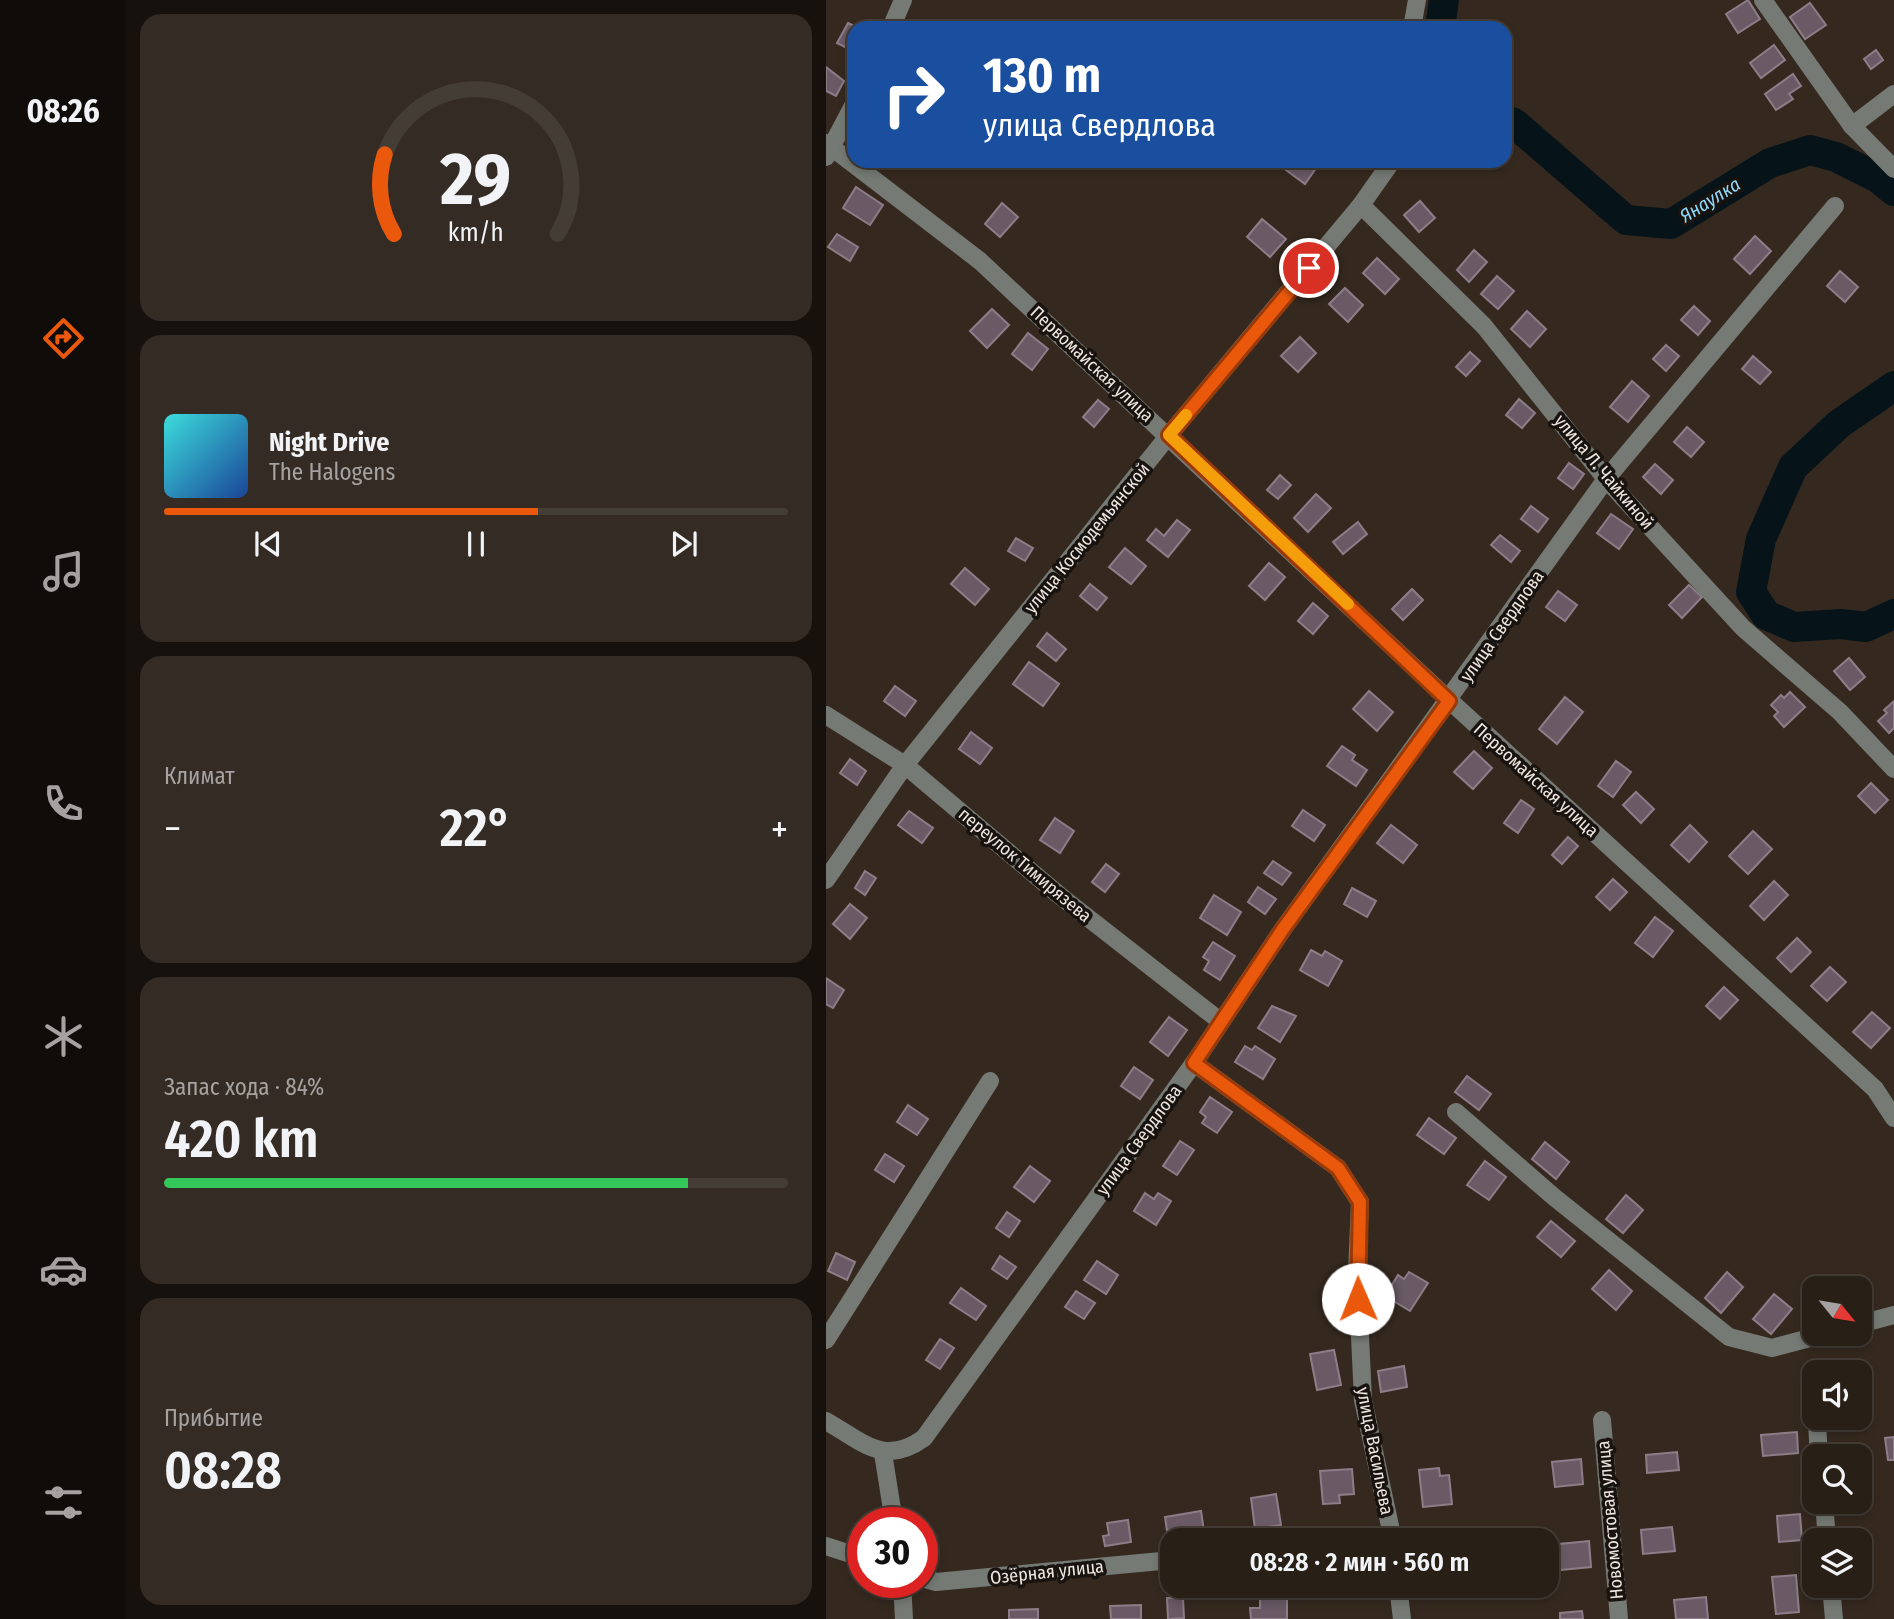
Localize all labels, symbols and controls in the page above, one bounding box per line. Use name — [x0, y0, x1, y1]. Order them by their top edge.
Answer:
text: 130 m — [983, 46, 1101, 105]
icon: right — [868, 49, 959, 140]
text: 08:26 — [26, 92, 100, 130]
text: улица Свердлова — [983, 106, 1216, 144]
text: 29 — [440, 136, 511, 223]
water label: Янаулка — [1675, 172, 1745, 228]
text: km/h — [448, 217, 504, 247]
pin — [1279, 238, 1339, 298]
icon: arrive — [1290, 249, 1328, 287]
street label: Первомайская улица — [1026, 301, 1158, 427]
icon: directions — [39, 314, 88, 363]
street label: улица Л. Чайкиной — [1550, 410, 1658, 534]
text: Night Drive — [269, 427, 389, 458]
text: The Halogens — [269, 458, 395, 486]
street label: улица Космодемьянской — [1020, 458, 1154, 618]
icon: previous — [249, 525, 287, 563]
icon: pause — [457, 525, 495, 563]
icon: next — [665, 525, 703, 563]
icon: music — [39, 547, 88, 596]
street label: улица Свердлова — [1455, 566, 1549, 686]
street label: Первомайская улица — [1469, 718, 1603, 842]
text: Климат — [164, 762, 235, 790]
icon: phone — [39, 779, 88, 828]
text: 22° — [440, 797, 512, 860]
street label: переулок Тимирязева — [954, 803, 1096, 927]
text: − — [164, 806, 181, 852]
text: + — [771, 806, 788, 852]
icon: climate — [39, 1012, 88, 1061]
text: Запас хода · 84% — [164, 1073, 324, 1101]
street label: улица Свердлова — [1092, 1080, 1187, 1199]
text: 420 km — [164, 1108, 319, 1171]
icon: car — [39, 1245, 88, 1294]
position arrow — [1321, 1262, 1395, 1336]
north arrow — [1802, 1276, 1872, 1346]
map controls — [1802, 1276, 1872, 1598]
button: sound — [1802, 1360, 1872, 1430]
street label: улица Васильева — [1352, 1385, 1398, 1517]
text: Прибытие — [164, 1404, 263, 1432]
text: 08:28 — [164, 1439, 282, 1502]
street label: Новомостовая улица — [1592, 1440, 1628, 1600]
button: search — [1802, 1444, 1872, 1514]
icon: filters — [39, 1478, 88, 1527]
speed limit sign: 30 — [847, 1507, 938, 1598]
button: layers — [1802, 1528, 1872, 1598]
text: 08:28 · 2 мин · 560 m — [1250, 1547, 1469, 1578]
street label: Озёрная улица — [989, 1555, 1105, 1589]

